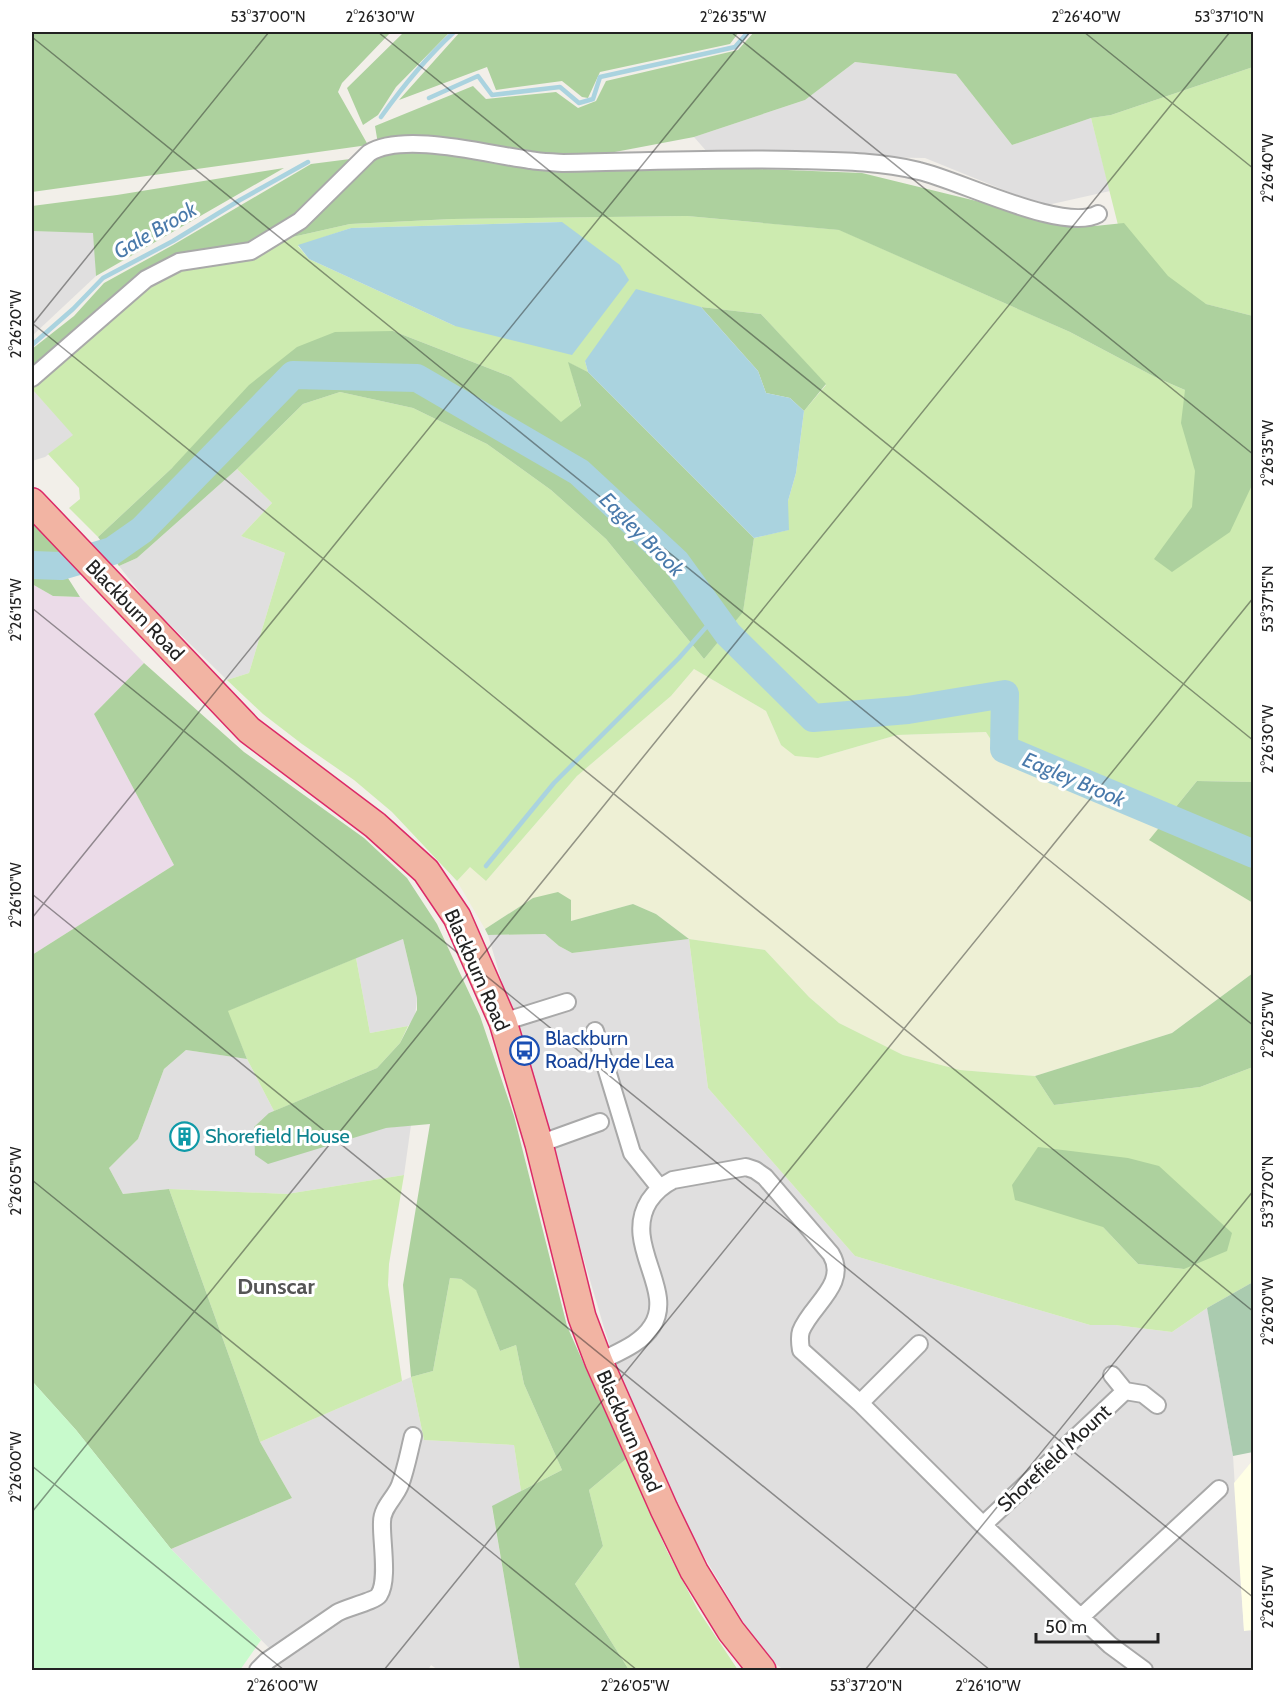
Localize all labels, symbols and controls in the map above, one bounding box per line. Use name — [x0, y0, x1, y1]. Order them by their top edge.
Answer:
text: 53°37'00"N — [230, 8, 306, 26]
text: 2°26'30"W — [346, 8, 415, 26]
text: 2°26'35"W — [700, 8, 767, 26]
text: 2°26'40"W — [1051, 8, 1121, 26]
text: 53°37'10"N — [1194, 8, 1264, 26]
text: 2°26'40"W — [1259, 133, 1277, 203]
water label: Gale Brook — [109, 196, 202, 264]
text: 2°26'20"W — [7, 289, 25, 358]
text: 2°26'35"W — [1259, 419, 1277, 486]
water label: Eagley Brook — [595, 487, 690, 582]
street label: Blackburn Road — [81, 554, 189, 666]
text: 53°37'15"N — [1259, 565, 1277, 633]
text: 2°26'15"W — [7, 578, 25, 642]
text: 2°26'30"W — [1259, 704, 1277, 773]
water label: Eagley Brook — [1019, 746, 1130, 812]
text: 2°26'10"W — [7, 861, 25, 928]
street label: Blackburn Road — [439, 905, 515, 1035]
text: 2°26'25"W — [1259, 991, 1277, 1058]
place label: Blackburn Road/Hyde Lea — [545, 1026, 675, 1073]
bus stop icon: Blackburn Road/Hyde Lea — [508, 1034, 540, 1066]
building icon: Shorefield House — [168, 1120, 200, 1152]
place label: Shorefield House — [205, 1124, 350, 1148]
text: 2°26'05"W — [7, 1146, 25, 1215]
text: 53°37'20"N — [1259, 1156, 1277, 1228]
district label: Dunscar — [237, 1273, 316, 1300]
text: 2°26'20"W — [1259, 1276, 1277, 1345]
street label: Blackburn Road — [591, 1366, 667, 1496]
street label: Shorefield Mount — [992, 1399, 1116, 1517]
text: 2°26'00"W — [7, 1431, 25, 1503]
text: 2°26'15"W — [1259, 1565, 1277, 1629]
scale bar — [1036, 1606, 1158, 1644]
text: 50 m — [1045, 1616, 1087, 1638]
text: 2°26'00"W — [246, 1677, 318, 1695]
text: 2°26'05"W — [601, 1677, 670, 1695]
text: 53°37'20"N — [830, 1677, 902, 1695]
text: 2°26'10"W — [955, 1677, 1022, 1695]

